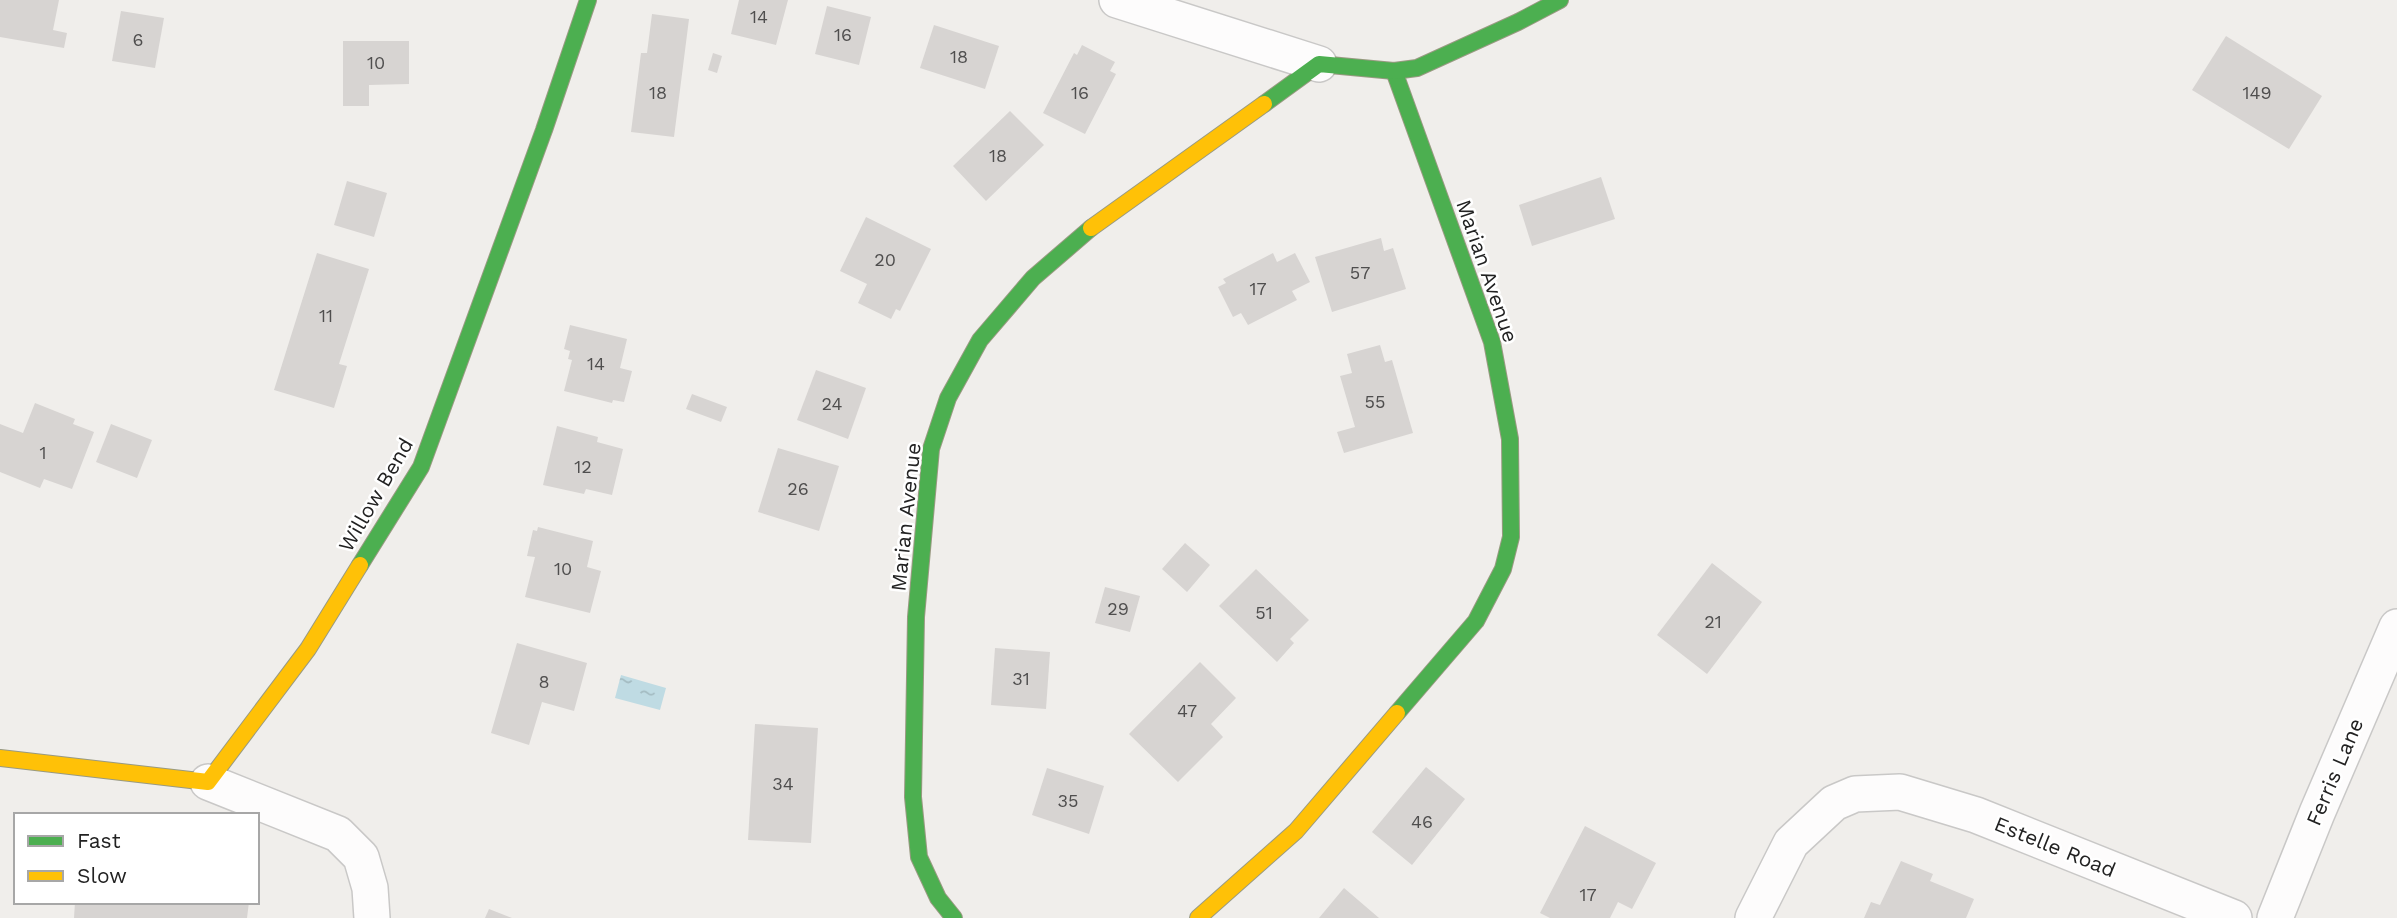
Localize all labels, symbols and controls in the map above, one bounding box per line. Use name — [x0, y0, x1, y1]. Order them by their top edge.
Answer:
house number: 14 — [750, 6, 768, 27]
house number: 16 — [834, 24, 852, 45]
house number: 6 — [133, 29, 143, 50]
house number: 18 — [950, 46, 968, 67]
house number: 10 — [367, 52, 385, 73]
house number: 18 — [649, 82, 667, 103]
house number: 16 — [1071, 82, 1089, 103]
house number: 149 — [2242, 82, 2272, 103]
house number: 18 — [989, 145, 1007, 166]
street label: Marian Avenue — [1451, 196, 1524, 346]
house number: 20 — [874, 249, 896, 270]
house number: 57 — [1350, 262, 1370, 283]
house number: 17 — [1249, 278, 1267, 299]
house number: 11 — [319, 305, 333, 326]
house number: 14 — [587, 353, 605, 374]
house number: 55 — [1365, 391, 1385, 412]
house number: 24 — [822, 393, 842, 414]
street label: Willow Bend — [333, 433, 418, 556]
street label: Marian Avenue — [885, 441, 926, 593]
house number: 1 — [39, 442, 47, 463]
house number: 12 — [574, 456, 592, 477]
house number: 26 — [787, 478, 809, 499]
house number: 10 — [554, 558, 572, 579]
house number: 29 — [1107, 598, 1129, 619]
house number: 51 — [1255, 602, 1273, 623]
house number: 21 — [1704, 611, 1722, 632]
house number: 31 — [1012, 668, 1030, 689]
house number: 8 — [538, 671, 550, 692]
house number: 47 — [1177, 700, 1197, 721]
street label: Ferris Lane — [2301, 714, 2368, 829]
house number: 34 — [772, 773, 794, 794]
house number: 35 — [1058, 790, 1078, 811]
house number: 46 — [1411, 811, 1433, 832]
street label: Estelle Road — [1991, 811, 2120, 882]
legend — [14, 813, 259, 904]
text: Fast — [77, 828, 121, 853]
text: Slow — [77, 863, 127, 888]
house number: 17 — [1579, 884, 1597, 905]

